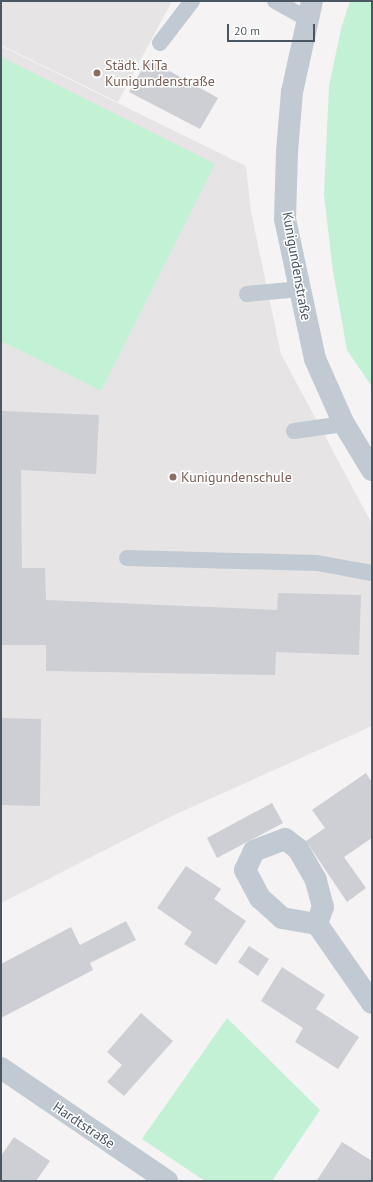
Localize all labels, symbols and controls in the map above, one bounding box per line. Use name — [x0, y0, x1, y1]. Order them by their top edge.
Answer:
scale bar — [229, 16, 317, 42]
text: 20 m — [234, 23, 260, 38]
place label: Städt. KiTa Kunigundenstraße — [105, 57, 215, 90]
marker: Städt. KiTa Kunigundenstraße — [92, 68, 102, 78]
street label: Kunigundenstraße — [279, 210, 315, 322]
place label: Kunigundenschule — [181, 469, 292, 485]
marker: Kunigundenschule — [168, 472, 178, 482]
street label: Hardtstraße — [50, 1098, 118, 1152]

